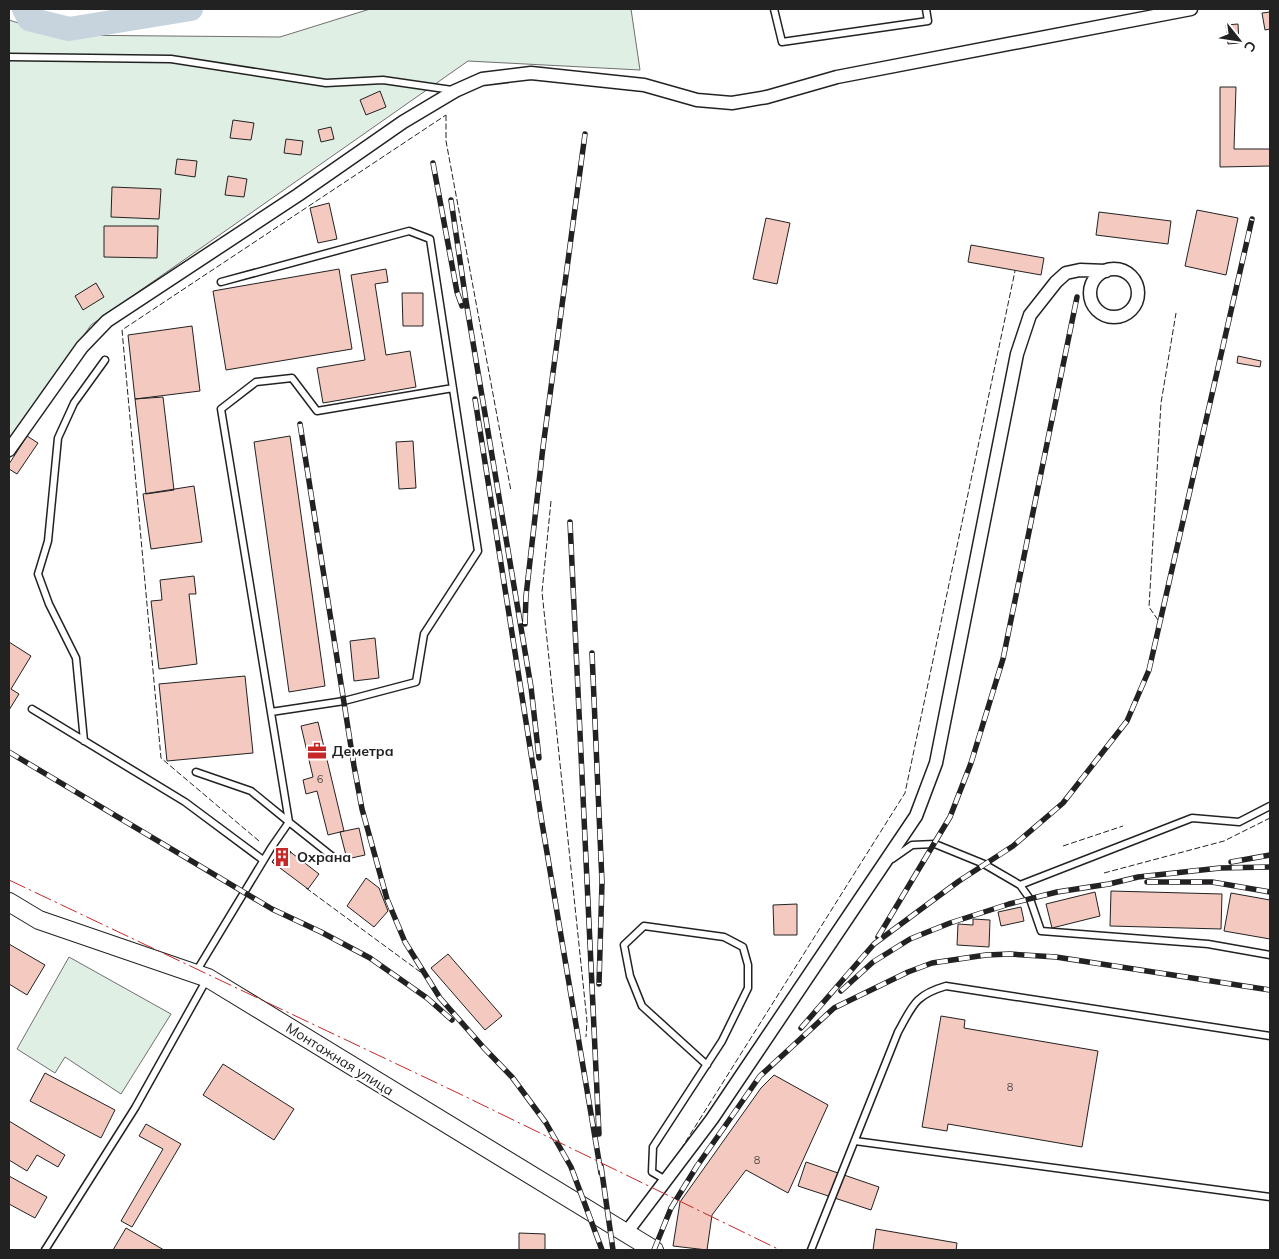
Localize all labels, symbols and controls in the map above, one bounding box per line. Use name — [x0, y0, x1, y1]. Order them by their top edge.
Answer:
north arrow — [1214, 15, 1264, 65]
text: С — [1240, 38, 1260, 55]
office icon: Деметра — [306, 740, 328, 762]
place label: Деметра — [332, 742, 394, 760]
house number: 6 — [317, 772, 324, 786]
building icon: Охрана — [271, 846, 293, 868]
place label: Охрана — [297, 848, 351, 866]
street label: Монтажная улица — [283, 1019, 397, 1099]
house number: 8 — [1007, 1080, 1014, 1094]
house number: 8 — [754, 1153, 761, 1167]

